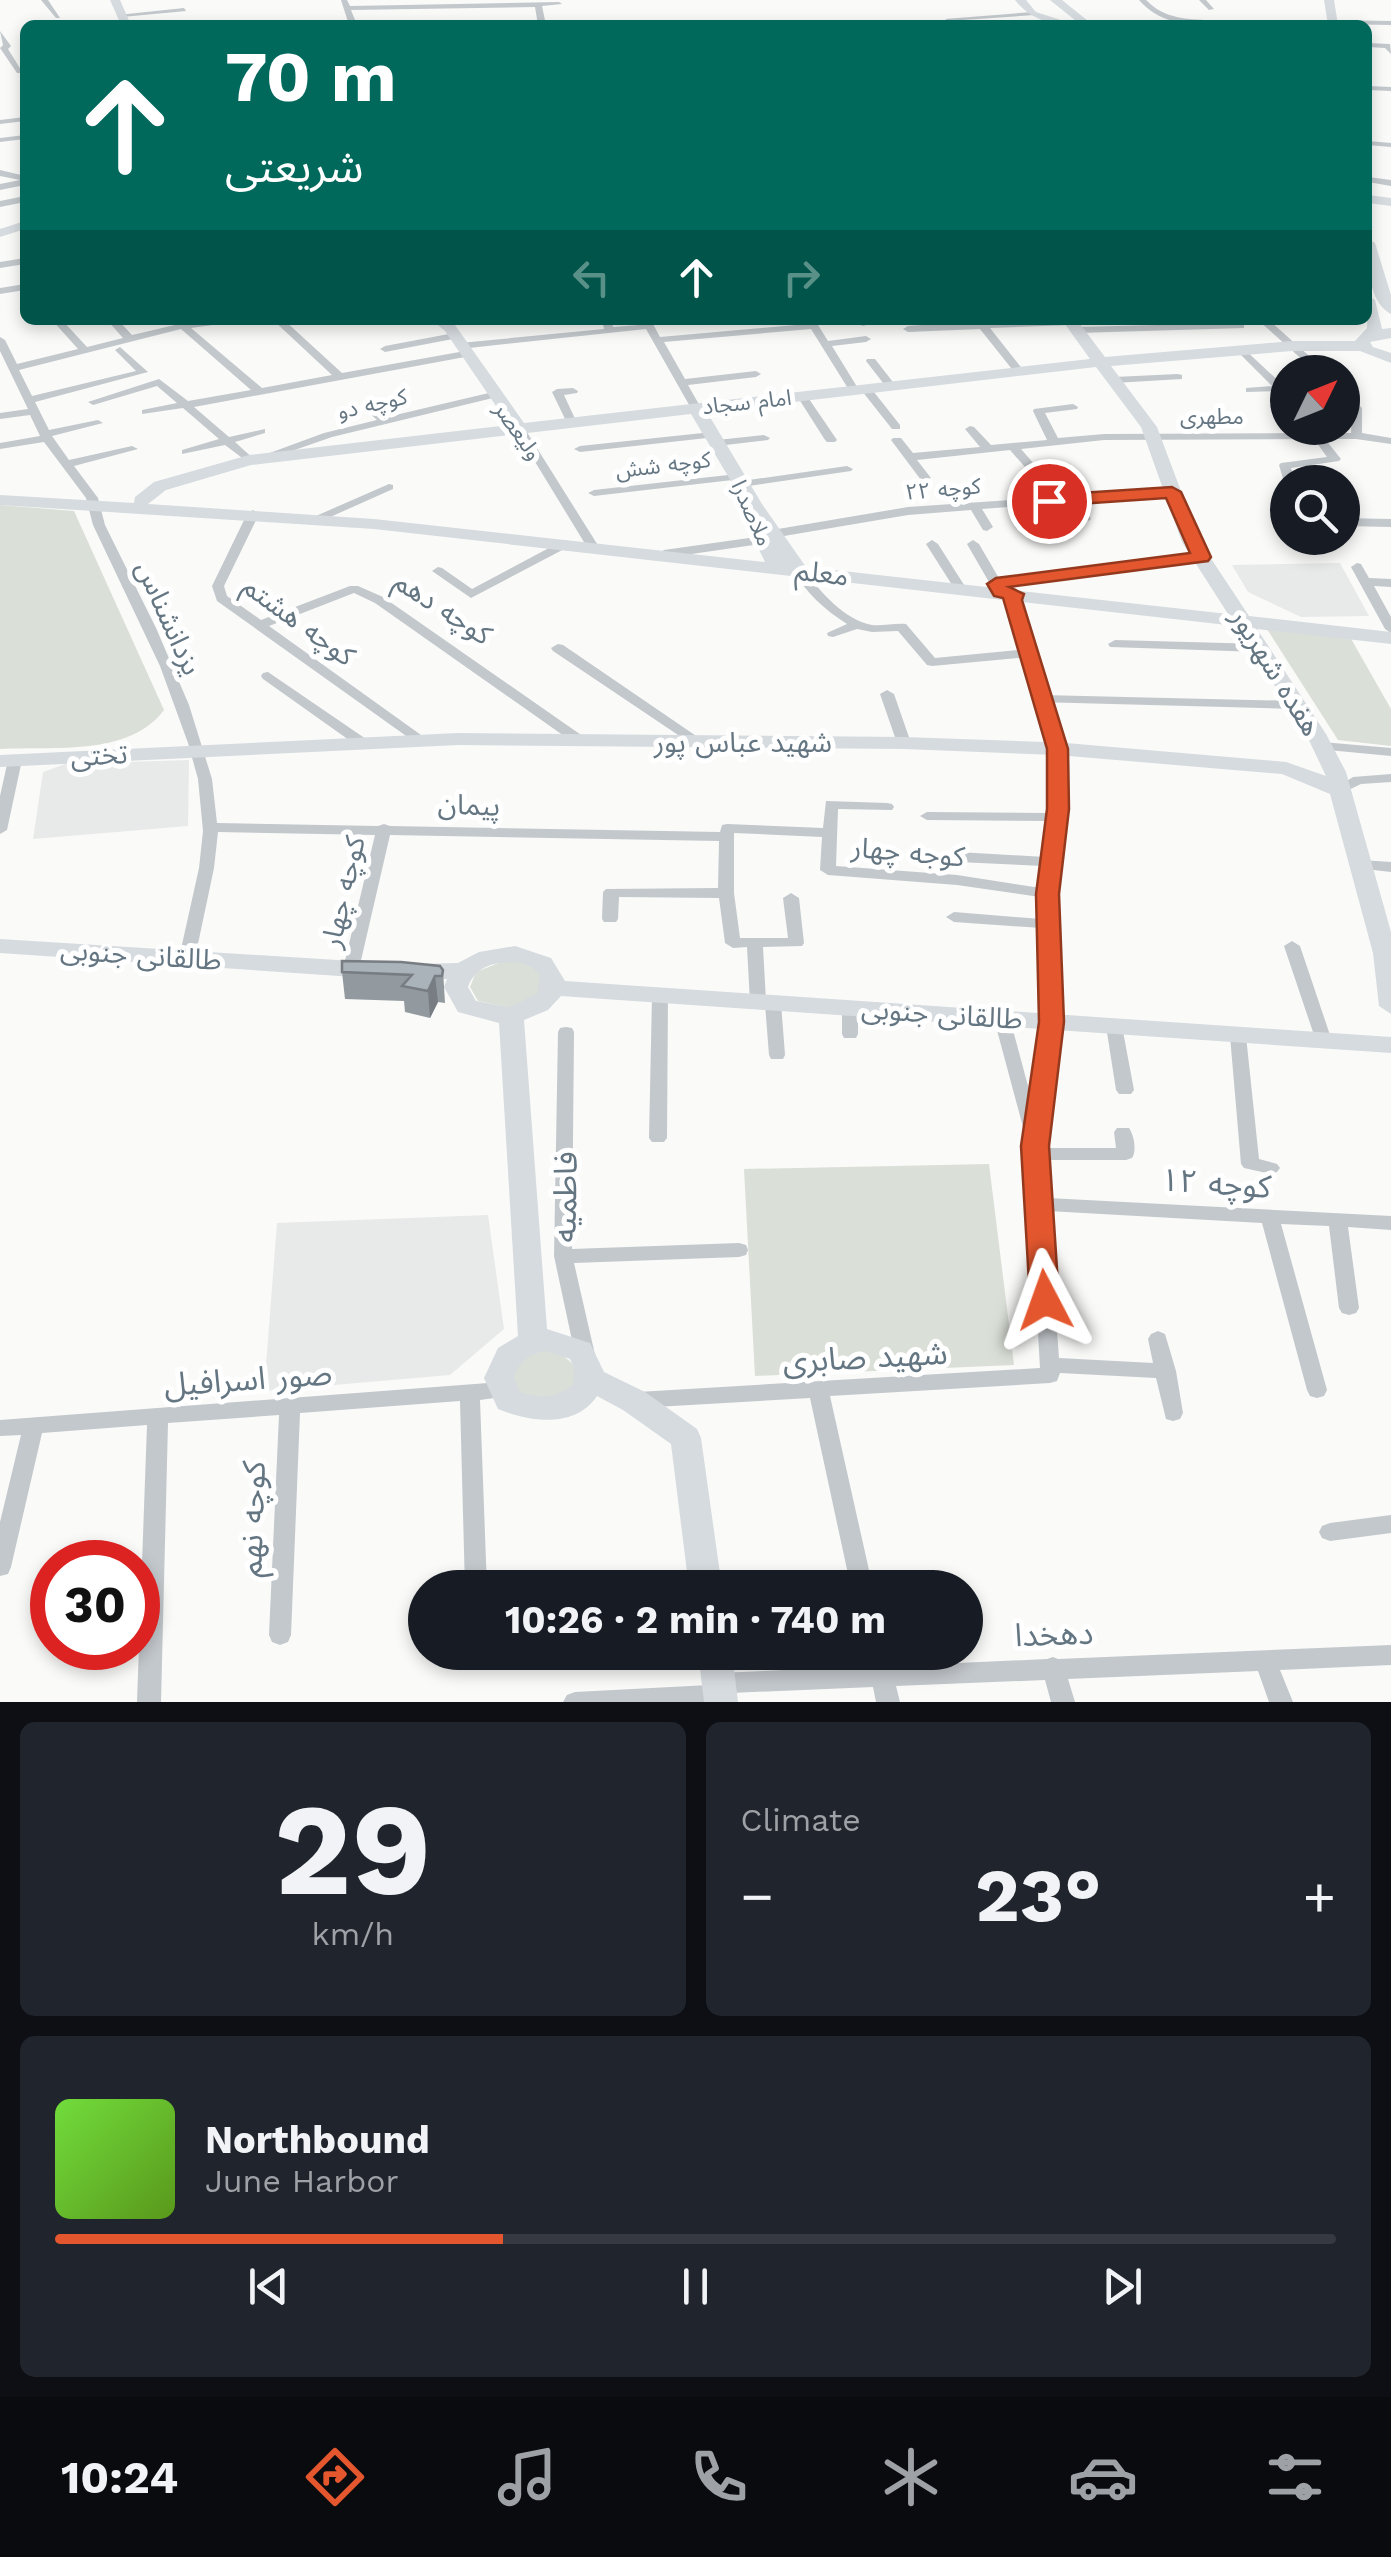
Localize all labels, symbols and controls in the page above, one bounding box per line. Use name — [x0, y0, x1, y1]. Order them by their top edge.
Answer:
text: 70 m — [225, 36, 397, 118]
icon: ahead — [60, 60, 190, 190]
text: شریعتی — [225, 140, 364, 193]
icon: left — [564, 250, 619, 305]
icon: ahead — [669, 250, 724, 305]
icon: right — [774, 250, 829, 305]
north arrow — [1270, 355, 1360, 445]
map controls — [1270, 355, 1360, 555]
street label: کوچه دو — [335, 384, 411, 426]
street label: امام سجاد — [701, 385, 793, 423]
street label: ولیعصر — [489, 396, 547, 465]
street label: مطهری — [1180, 404, 1244, 429]
street label: کوچه شش — [614, 447, 713, 485]
pin — [1007, 459, 1092, 544]
button: search — [1270, 465, 1360, 555]
street label: کوچه ۲۲ — [904, 473, 983, 507]
icon: arrive — [1022, 474, 1077, 529]
street label: ملاصدرا — [726, 476, 777, 550]
street label: معلم — [793, 553, 851, 598]
street label: یزدانشناس — [129, 556, 209, 680]
street label: کوچه دهم — [385, 564, 498, 656]
street label: کوچه هشتم — [234, 569, 362, 677]
street label: هفده شهریور — [1223, 601, 1328, 742]
street label: شهید عباس پور — [653, 726, 832, 760]
street label: تختی — [70, 737, 128, 773]
street label: پیمان — [437, 787, 501, 824]
street label: کوجه چهار — [849, 831, 966, 875]
street label: کوچه چهار — [314, 833, 373, 952]
street label: طالقانی جنوبی — [59, 933, 223, 977]
street label: طالقانی جنوبی — [860, 992, 1024, 1036]
street label: فاطمیه — [545, 1151, 585, 1243]
street label: کوچه ۱۲ — [1160, 1160, 1273, 1207]
position arrow — [993, 1248, 1097, 1352]
street label: شهید صابری — [782, 1334, 948, 1380]
street label: صور اسرافیل — [163, 1354, 333, 1404]
street label: کوچه نهم — [231, 1459, 278, 1578]
speed limit sign: 30 — [30, 1540, 160, 1670]
text: 10:26 · 2 min · 740 m — [505, 1598, 886, 1642]
street label: دهخدا — [1014, 1614, 1094, 1654]
text: 29 — [274, 1773, 432, 1926]
text: Climate — [741, 1801, 861, 1839]
text: 23° — [975, 1851, 1101, 1939]
text: − — [741, 1864, 774, 1928]
text: + — [1303, 1864, 1336, 1928]
text: km/h — [312, 1915, 394, 1953]
text: Northbound — [205, 2118, 430, 2162]
text: June Harbor — [205, 2162, 399, 2200]
icon: previous — [241, 2259, 296, 2314]
icon: pause — [668, 2259, 723, 2314]
icon: next — [1095, 2259, 1150, 2314]
icon: directions — [300, 2442, 370, 2512]
icon: music — [492, 2442, 562, 2512]
icon: phone — [684, 2442, 754, 2512]
icon: climate — [876, 2442, 946, 2512]
icon: car — [1068, 2442, 1138, 2512]
icon: filters — [1260, 2442, 1330, 2512]
text: 10:24 — [61, 2451, 178, 2504]

